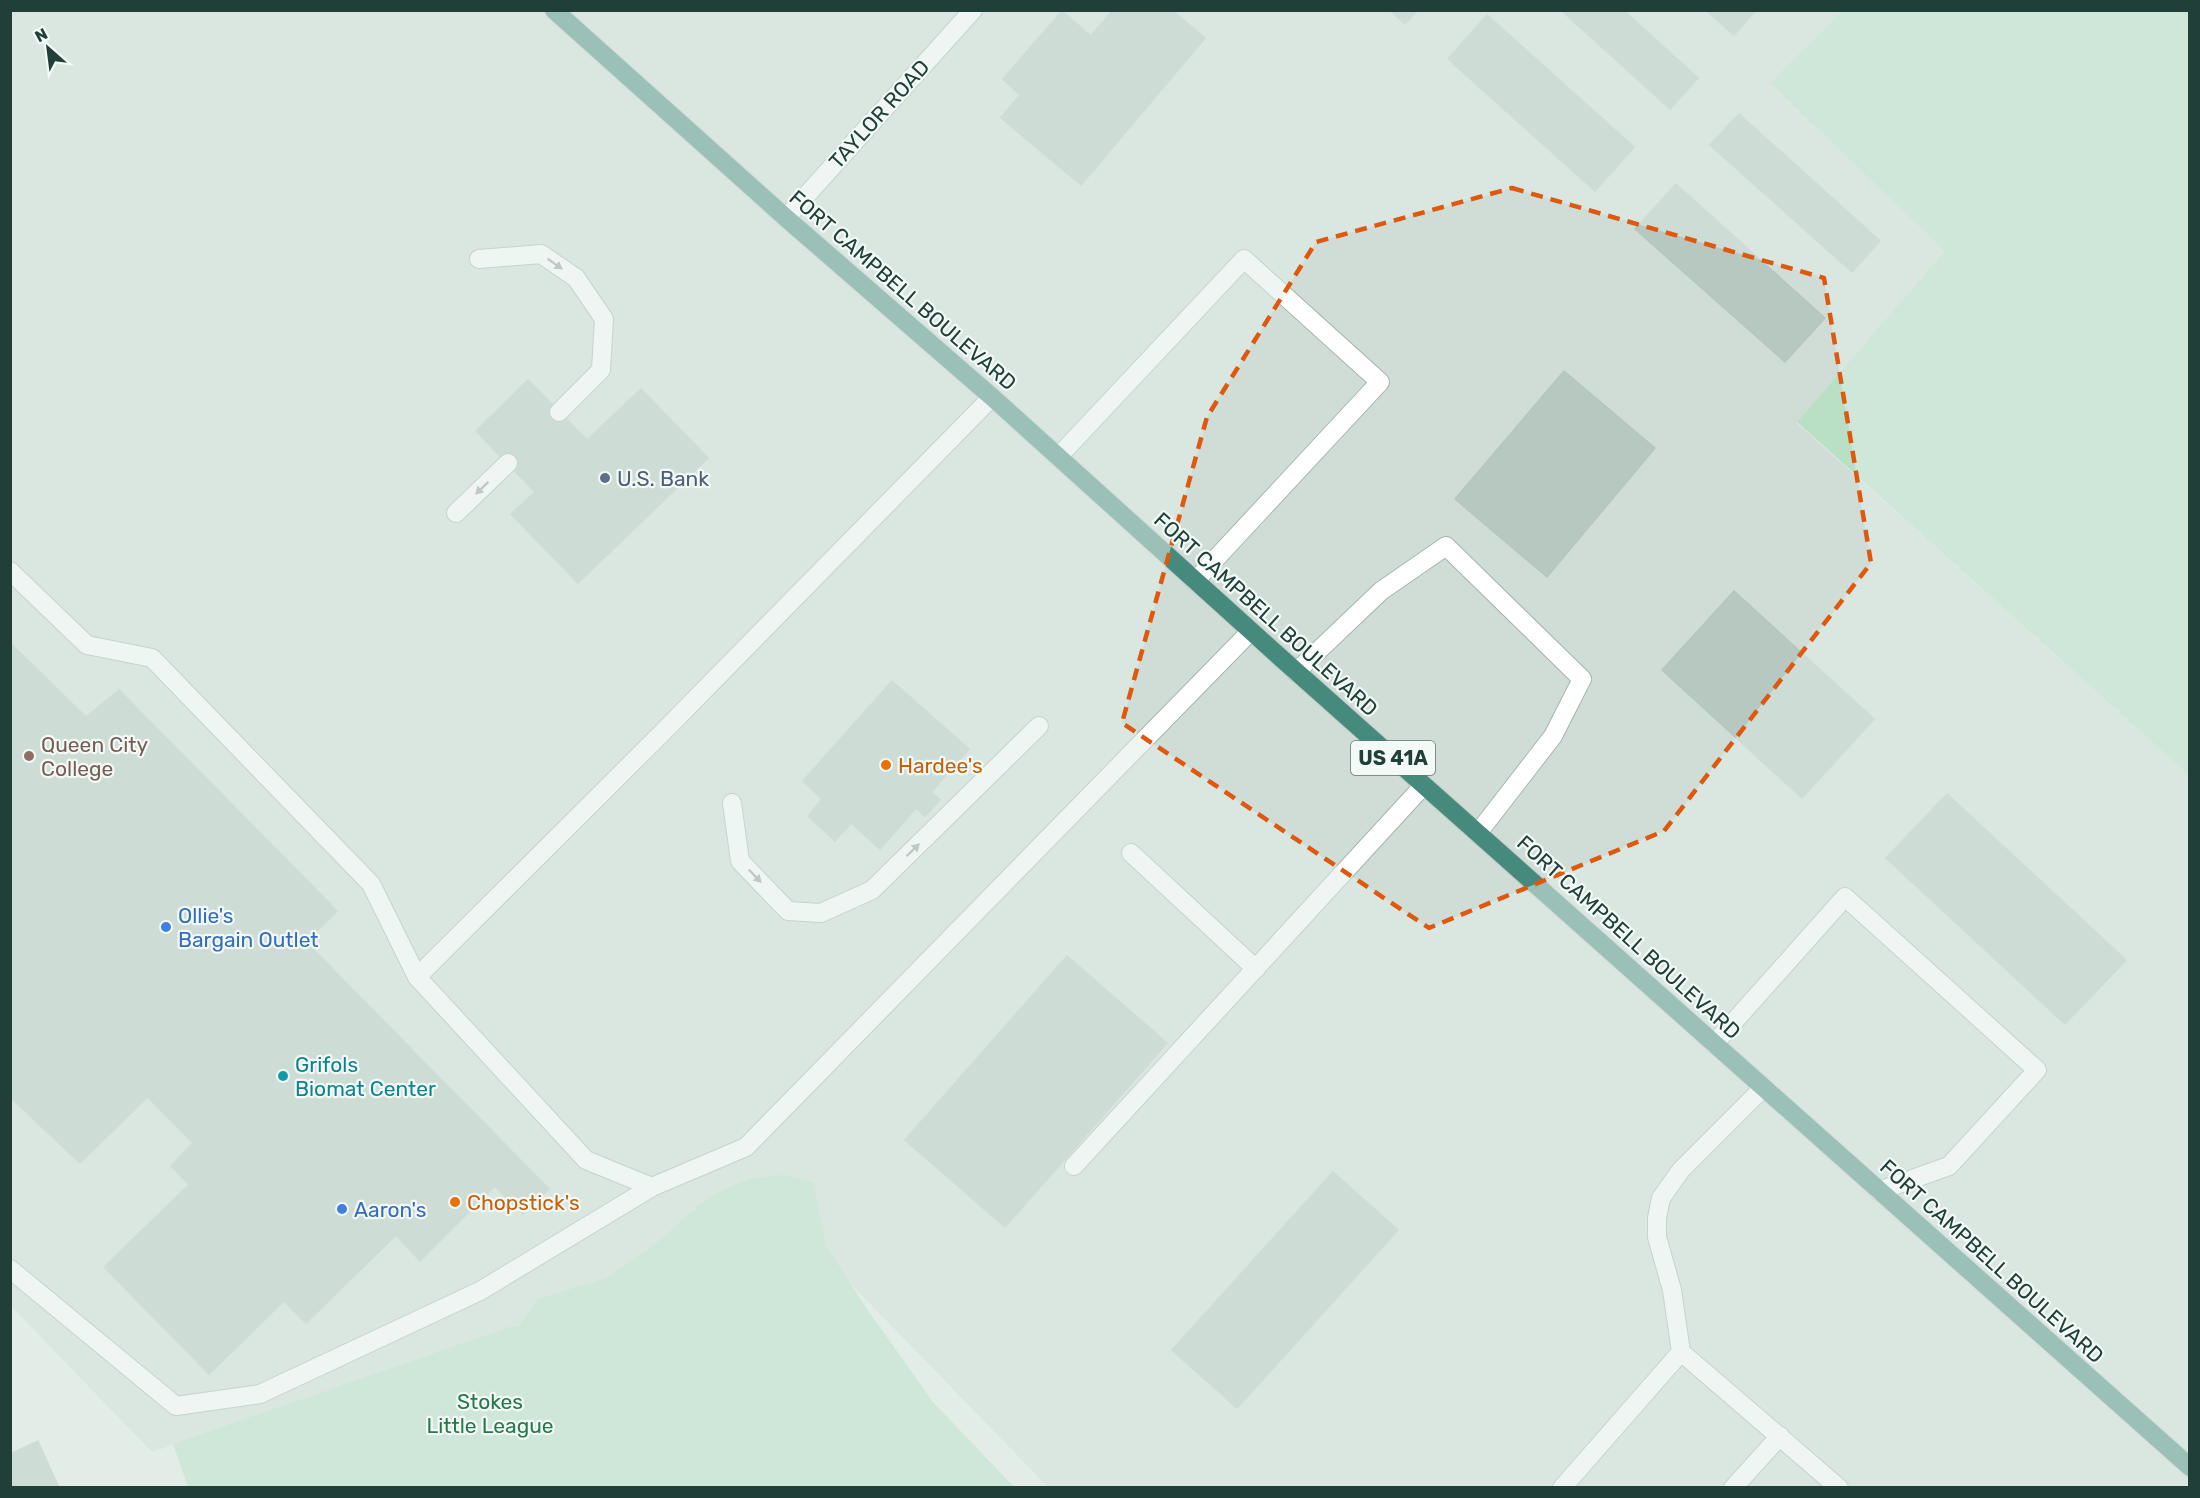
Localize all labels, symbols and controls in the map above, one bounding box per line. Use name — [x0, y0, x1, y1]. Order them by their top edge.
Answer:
north arrow — [18, 18, 78, 78]
text: N — [32, 24, 51, 46]
street label: TAYLOR ROAD — [824, 54, 934, 174]
street label: FORT CAMPBELL BOULEVARD — [785, 185, 1021, 395]
one-way arrow — [547, 258, 563, 270]
place label: U.S. Bank — [617, 466, 709, 491]
marker: U.S. Bank — [598, 471, 612, 485]
one-way arrow — [476, 481, 490, 495]
street label: FORT CAMPBELL BOULEVARD — [1149, 507, 1383, 721]
place label: Queen City College — [41, 732, 149, 781]
road number: US 41A — [1351, 741, 1435, 775]
marker: Queen City College — [22, 749, 36, 763]
place label: Hardee's — [898, 753, 983, 778]
marker: Hardee's — [879, 758, 893, 772]
street label: FORT CAMPBELL BOULEVARD — [1512, 830, 1746, 1044]
one-way arrow — [906, 843, 920, 857]
one-way arrow — [747, 869, 761, 883]
place label: Ollie's Bargain Outlet — [178, 903, 319, 952]
marker: Ollie's Bargain Outlet — [159, 920, 173, 934]
place label: Grifols Biomat Center — [295, 1052, 436, 1101]
marker: Grifols Biomat Center — [276, 1069, 290, 1083]
street label: FORT CAMPBELL BOULEVARD — [1875, 1154, 2109, 1368]
place label: Chopstick's — [467, 1190, 580, 1215]
marker: Chopstick's — [448, 1195, 462, 1209]
place label: Aaron's — [354, 1197, 426, 1222]
marker: Aaron's — [335, 1202, 349, 1216]
park label: Stokes Little League — [426, 1389, 554, 1438]

